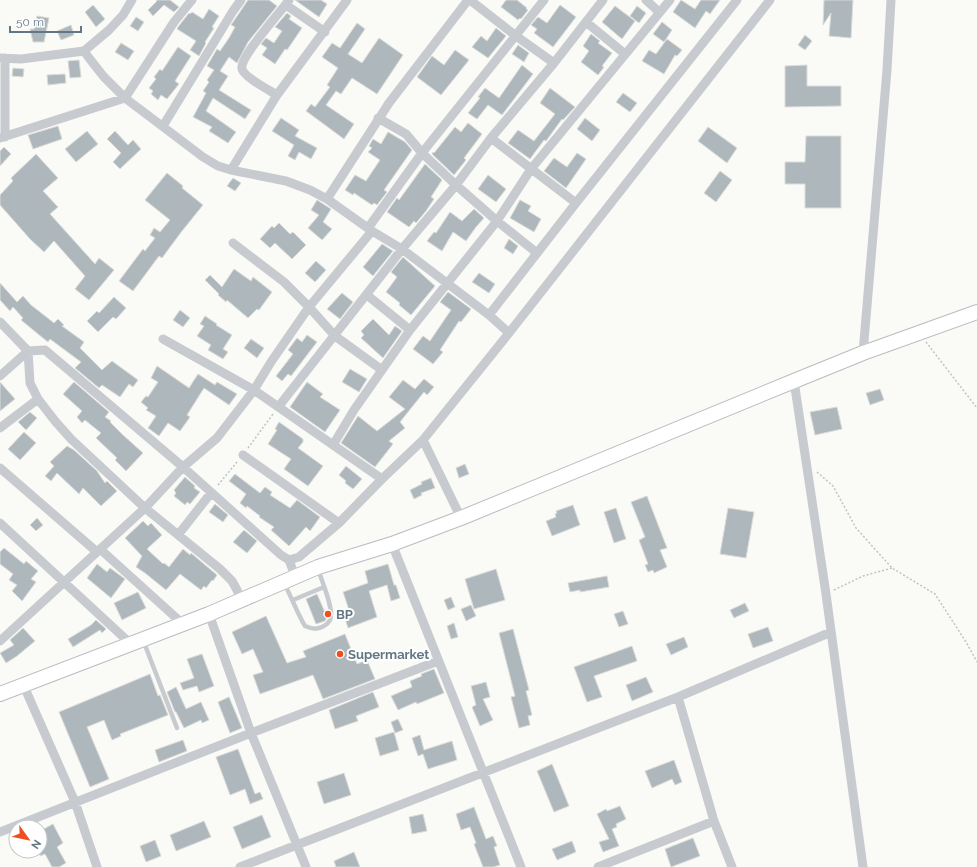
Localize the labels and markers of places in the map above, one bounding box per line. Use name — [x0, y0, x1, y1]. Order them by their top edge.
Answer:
place label: BP — [336, 607, 353, 622]
marker: BP — [323, 609, 333, 619]
place label: Supermarket — [348, 647, 429, 662]
marker: Supermarket — [335, 649, 345, 659]

